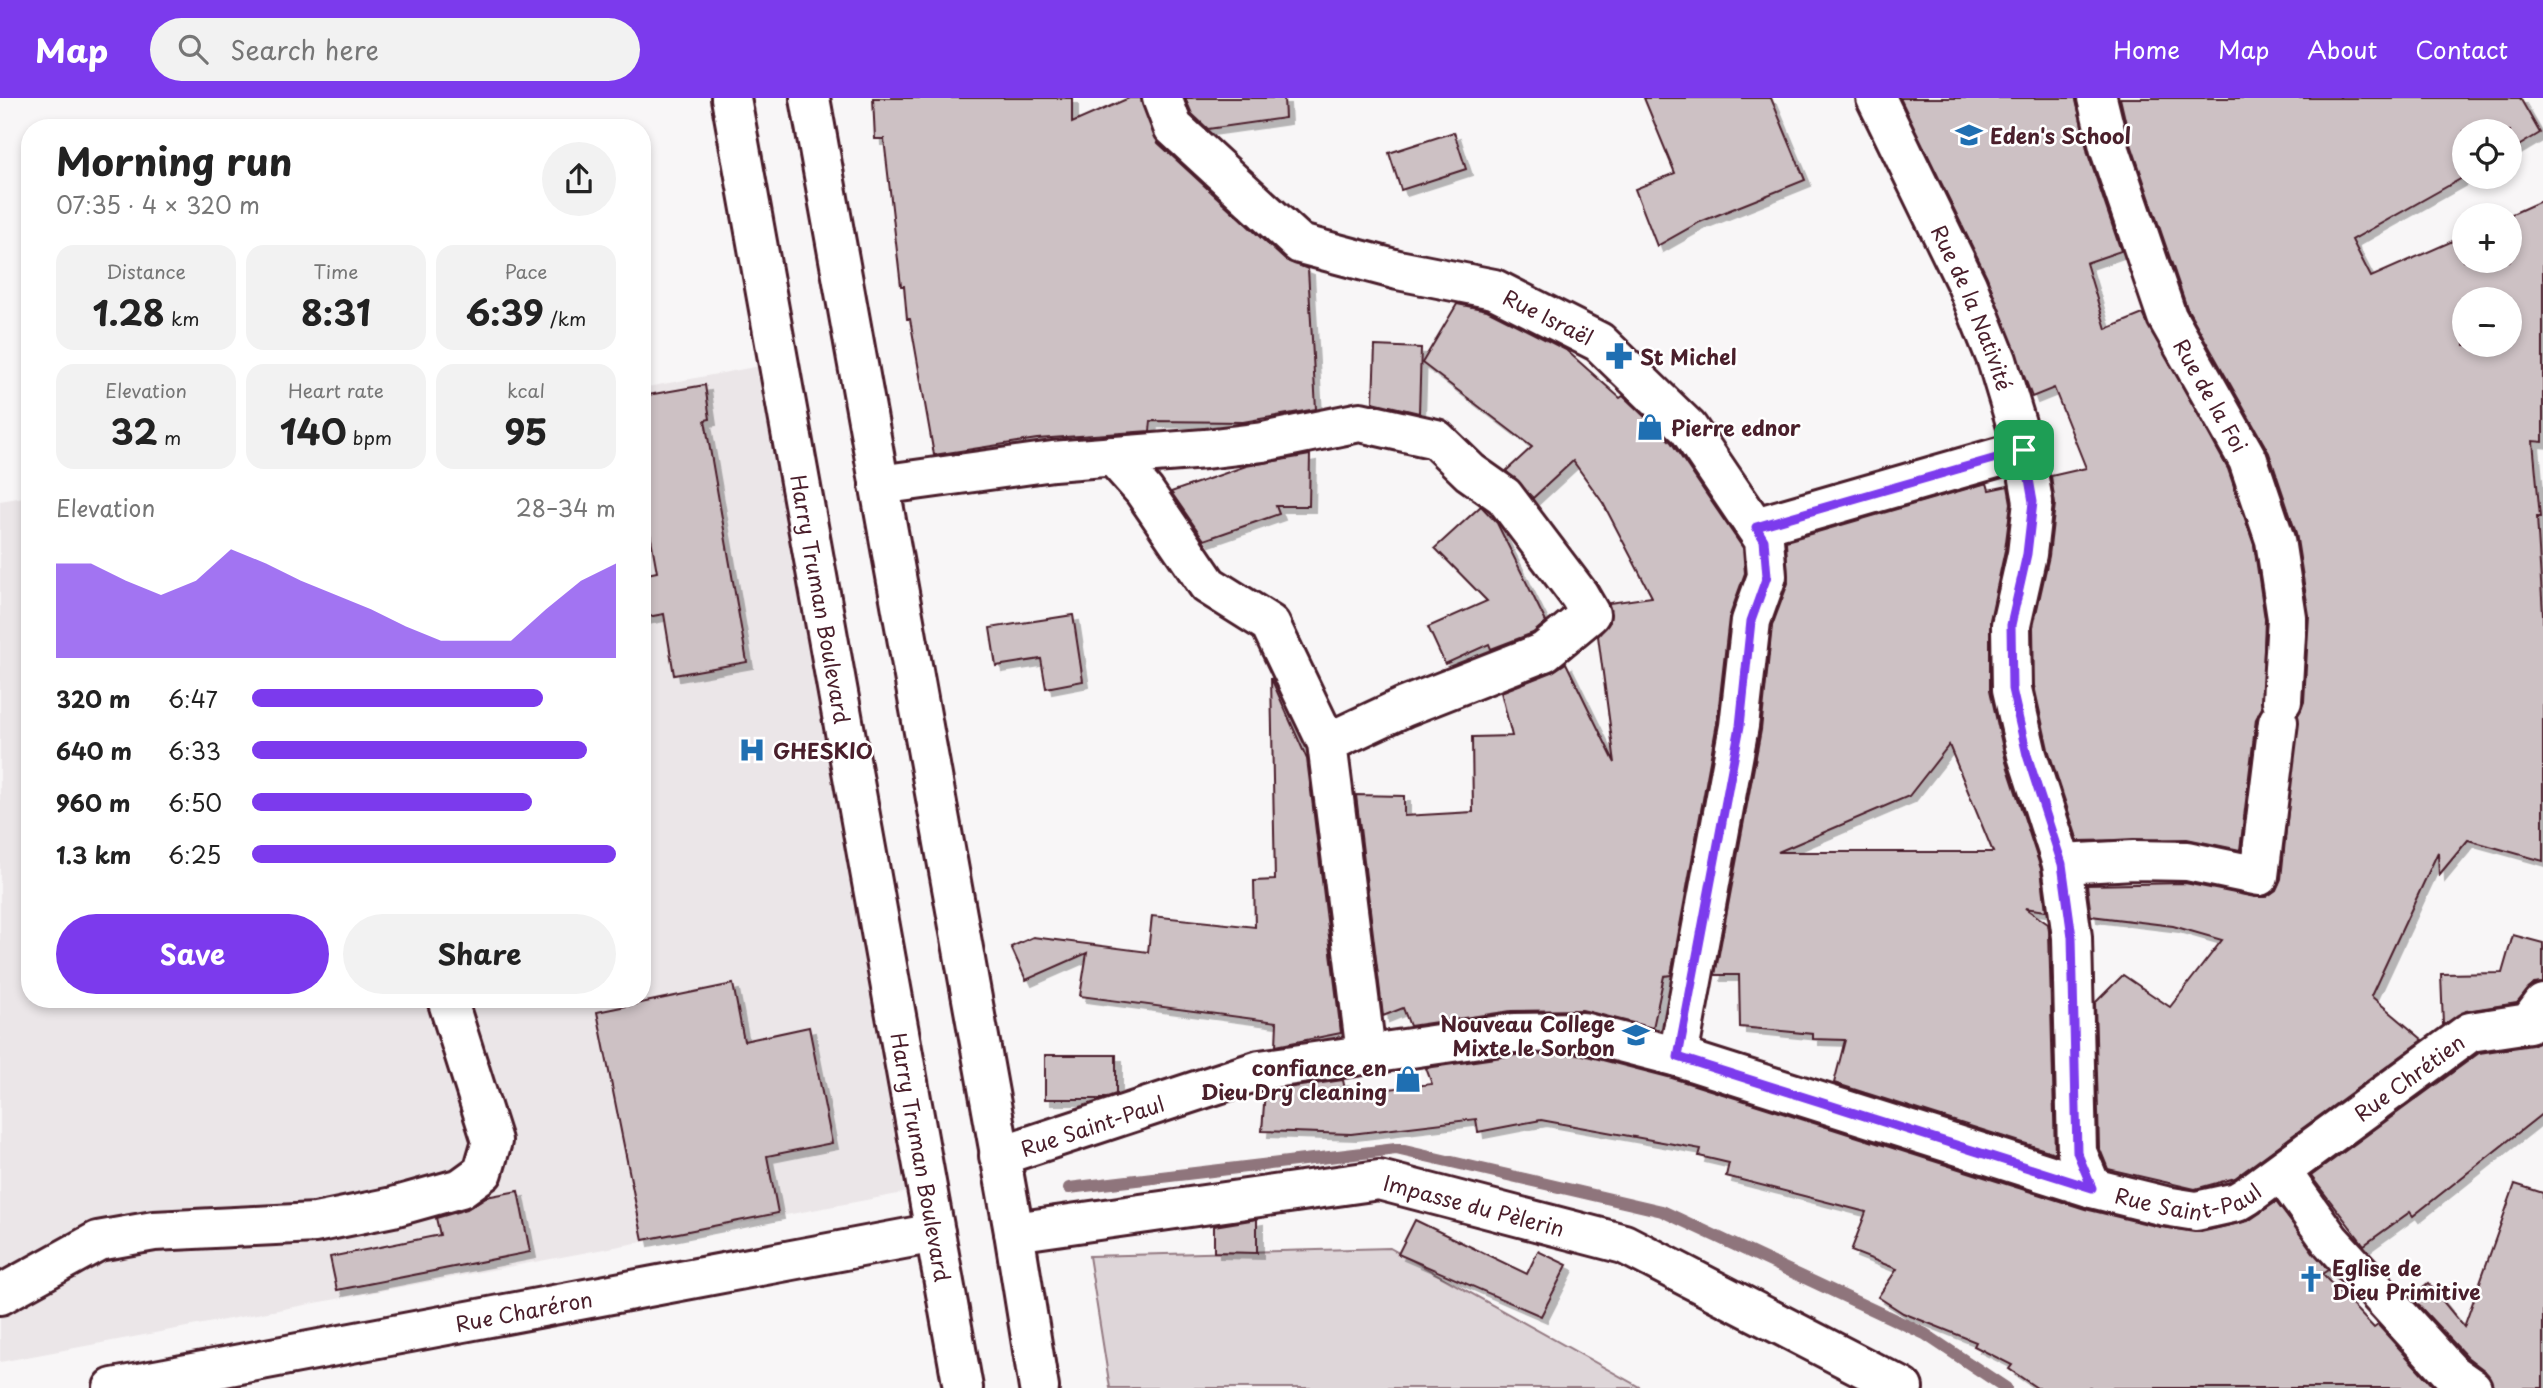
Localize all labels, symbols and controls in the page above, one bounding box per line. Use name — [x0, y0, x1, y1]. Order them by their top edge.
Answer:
search box — [150, 18, 640, 81]
text: Map — [35, 24, 108, 74]
icon: search — [174, 30, 212, 68]
text: Search here — [230, 30, 379, 69]
text: Home — [2113, 31, 2180, 67]
text: Map — [2218, 31, 2269, 67]
text: About — [2307, 31, 2377, 67]
text: Contact — [2415, 31, 2508, 67]
place label: Eden's School — [1990, 119, 2131, 151]
map controls — [2452, 119, 2522, 357]
button: locate — [2452, 119, 2522, 189]
school or university icon: Eden's School — [1954, 120, 1984, 150]
text: Morning run — [56, 132, 292, 189]
button: share — [542, 142, 616, 216]
text: 07:35 · 4 × 320 m — [56, 187, 260, 222]
button: + — [2452, 203, 2522, 273]
street label: Rue de la Nativité — [1924, 219, 2021, 394]
text: Distance — [106, 257, 186, 285]
text: Time — [314, 257, 358, 285]
text: Pace — [505, 257, 547, 285]
street label: Rue Israël — [1498, 280, 1599, 353]
text: 1.28 — [93, 285, 165, 338]
text: 8:31 — [301, 285, 371, 338]
text: 6:39 — [466, 285, 544, 338]
button: − — [2452, 287, 2522, 357]
text: km — [165, 304, 199, 332]
text: /km — [544, 304, 586, 332]
street label: Rue de la Foi — [2166, 333, 2256, 458]
place label: St Michel — [1640, 340, 1737, 372]
pharmacy icon: St Michel — [1604, 341, 1634, 371]
text: Elevation — [105, 376, 187, 404]
text: Heart rate — [288, 376, 384, 404]
text: kcal — [507, 376, 545, 404]
text: 32 — [111, 404, 158, 457]
text: 140 — [280, 404, 347, 457]
text: 95 — [505, 404, 547, 457]
place label: Pierre ednor — [1671, 411, 1801, 443]
shop icon: Pierre ednor — [1635, 412, 1665, 442]
pin — [1994, 420, 2054, 480]
text: m — [158, 423, 181, 451]
text: bpm — [347, 423, 392, 451]
icon: arrive — [2005, 431, 2043, 469]
street label: Harry Truman Boulevard — [783, 472, 859, 726]
text: Elevation — [56, 490, 155, 525]
text: 28–34 m — [516, 490, 616, 525]
text: 320 m — [56, 681, 130, 716]
text: 6:47 — [168, 681, 218, 716]
text: 640 m — [56, 733, 132, 768]
text: 6:33 — [168, 733, 221, 768]
place label: GHESKIO — [773, 734, 873, 766]
hospital icon: GHESKIO — [737, 735, 767, 765]
text: 960 m — [56, 785, 130, 820]
text: 6:50 — [168, 785, 222, 820]
text: 1.3 km — [56, 837, 131, 872]
text: 6:25 — [168, 837, 221, 872]
button: Save — [56, 914, 329, 994]
button: Share — [343, 914, 616, 994]
place label: Nouveau College Mixte le Sorbon — [1440, 1007, 1615, 1063]
school or university icon: Nouveau College Mixte le Sorbon — [1621, 1020, 1651, 1050]
street label: Rue Chrétien — [2347, 1026, 2471, 1128]
street label: Harry Truman Boulevard — [883, 1030, 960, 1284]
place label: confiance en Dieu Dry cleaning — [1201, 1051, 1387, 1107]
shop icon: confiance en Dieu Dry cleaning — [1393, 1064, 1423, 1094]
street label: Rue Saint-Paul — [1016, 1087, 1168, 1164]
street label: Impasse du Pèlerin — [1380, 1166, 1568, 1244]
street label: Rue Saint-Paul — [2112, 1175, 2267, 1228]
place label: Eglise de Dieu Primitive — [2332, 1251, 2481, 1307]
church icon: Eglise de Dieu Primitive — [2296, 1264, 2326, 1294]
street label: Rue Charéron — [453, 1282, 595, 1339]

